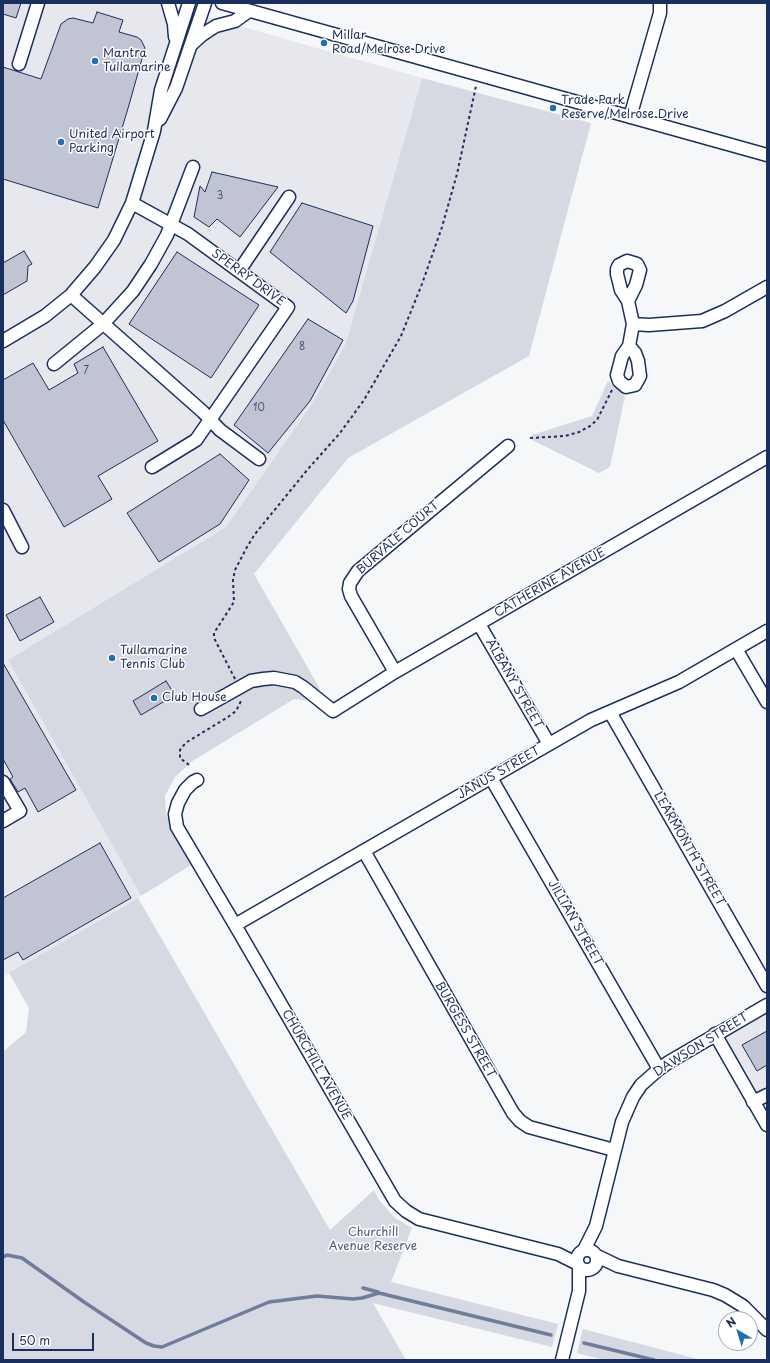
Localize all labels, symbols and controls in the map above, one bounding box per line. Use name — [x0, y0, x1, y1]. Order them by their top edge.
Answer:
place label: Millar Road/Melrose Drive — [332, 29, 445, 57]
marker: Millar Road/Melrose Drive — [319, 38, 329, 48]
place label: Mantra Tullamarine — [103, 47, 171, 75]
marker: Mantra Tullamarine — [90, 56, 100, 66]
place label: Trade Park Reserve/Melrose Drive — [561, 94, 689, 122]
marker: Trade Park Reserve/Melrose Drive — [548, 103, 558, 113]
place label: United Airport Parking — [69, 128, 155, 156]
marker: United Airport Parking — [56, 137, 66, 147]
house number: 3 — [217, 190, 223, 202]
street label: SPERRY DRIVE — [209, 247, 287, 309]
house number: 8 — [299, 341, 305, 353]
house number: 7 — [83, 365, 89, 377]
house number: 10 — [253, 402, 265, 414]
street label: BURVALE COURT — [354, 498, 442, 578]
street label: CATHERINE AVENUE — [492, 545, 608, 621]
street label: ALBANY STREET — [482, 636, 546, 732]
place label: Tullamarine Tennis Club — [120, 644, 188, 672]
marker: Tullamarine Tennis Club — [107, 653, 117, 663]
place label: Club House — [162, 691, 227, 705]
marker: Club House — [149, 693, 159, 703]
street label: JANUS STREET — [455, 744, 543, 802]
street label: LEARMONTH STREET — [650, 789, 728, 909]
street label: JILLIAN STREET — [545, 877, 605, 969]
street label: BURGESS STREET — [431, 979, 499, 1081]
street label: CHURCHILL AVENUE — [278, 1007, 354, 1123]
street label: DAWSON STREET — [651, 1010, 751, 1080]
park label: Churchill Avenue Reserve — [329, 1226, 417, 1254]
north arrow — [718, 1311, 758, 1351]
text: N — [722, 1313, 740, 1331]
scale bar — [14, 1325, 96, 1351]
text: 50 m — [19, 1331, 50, 1349]

